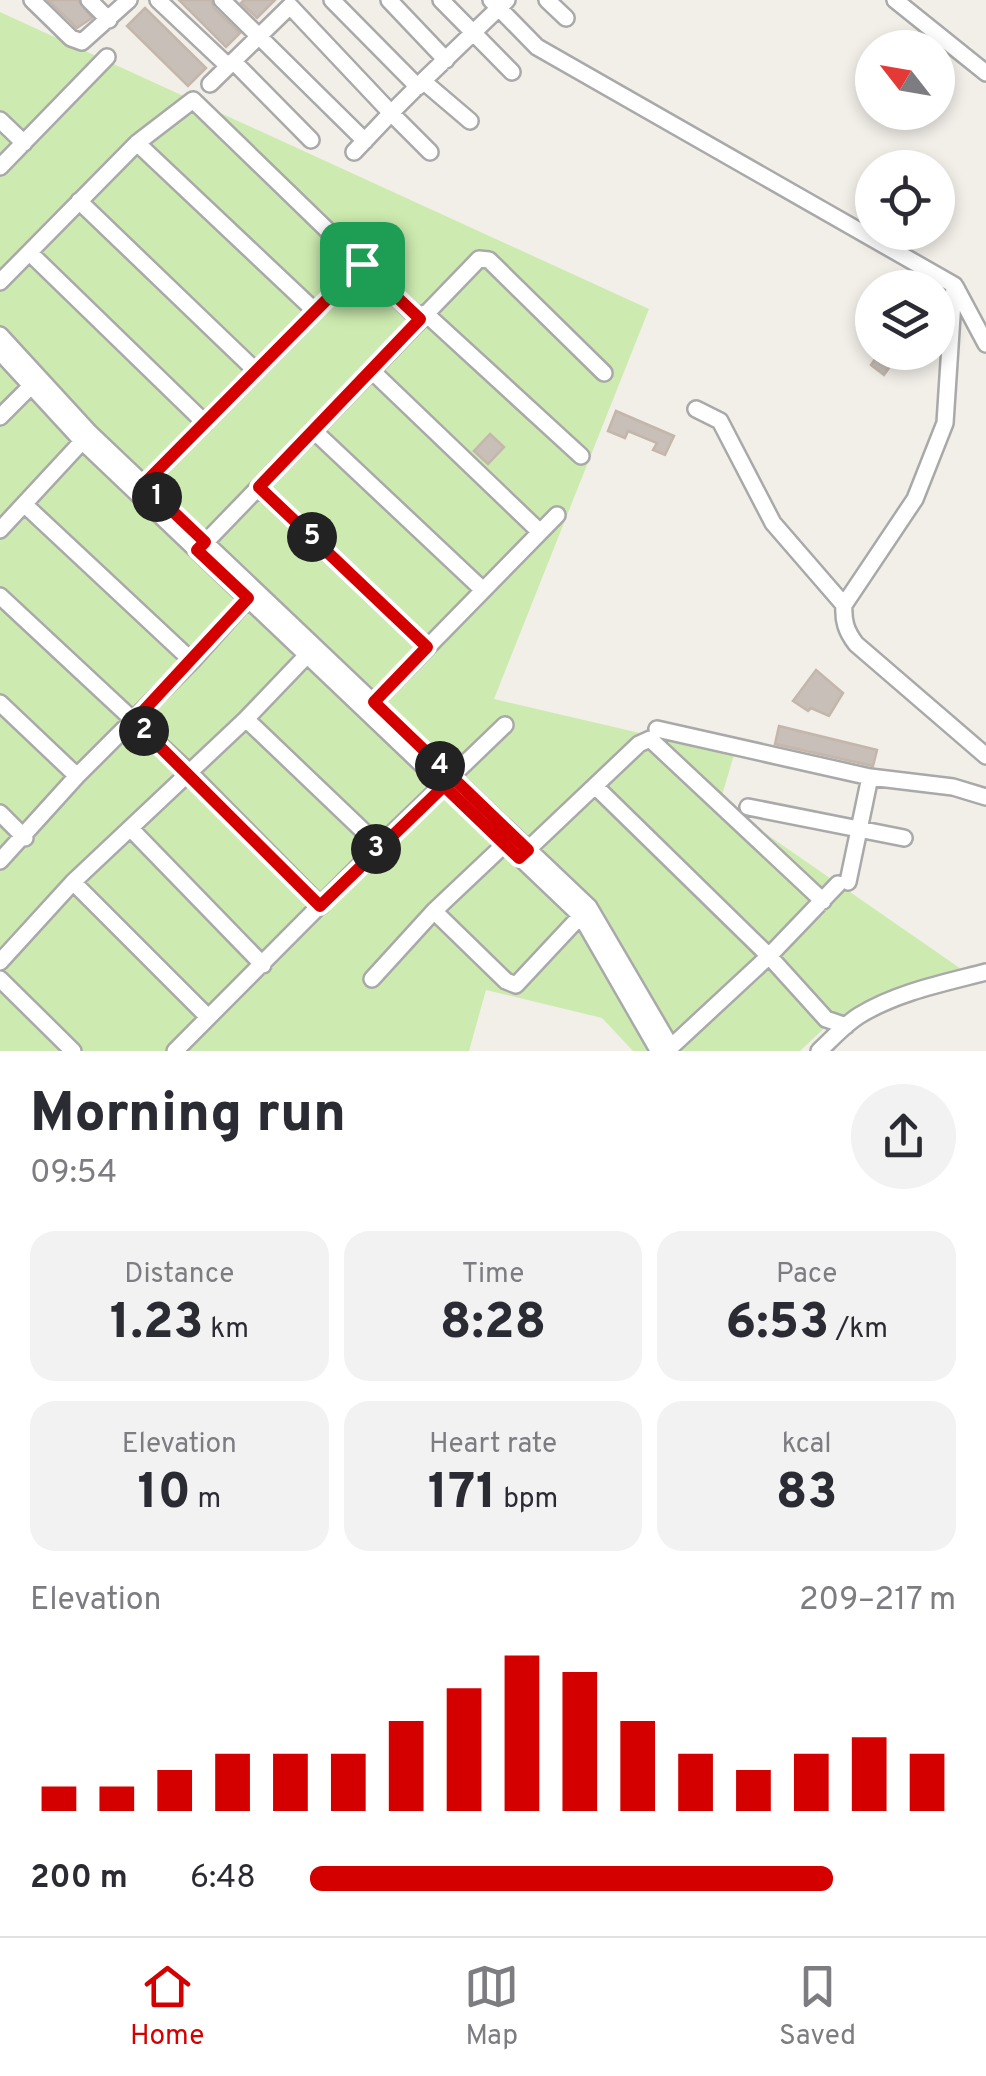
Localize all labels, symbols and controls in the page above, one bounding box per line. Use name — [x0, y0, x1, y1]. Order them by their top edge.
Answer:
north arrow — [855, 30, 955, 130]
map controls — [855, 30, 955, 370]
button: locate — [855, 150, 955, 250]
pin — [320, 222, 405, 307]
icon: arrive — [335, 237, 390, 292]
button: layers — [855, 270, 955, 370]
pin: 1 — [132, 472, 182, 522]
text: 1 — [151, 479, 163, 515]
pin: 5 — [287, 512, 337, 562]
text: 5 — [303, 519, 321, 555]
pin: 2 — [119, 706, 169, 756]
text: 2 — [135, 713, 153, 749]
pin: 4 — [415, 741, 465, 791]
text: 4 — [431, 748, 449, 784]
pin: 3 — [351, 824, 401, 874]
text: 3 — [368, 831, 384, 867]
text: Morning run — [30, 1081, 346, 1151]
button: share — [851, 1084, 956, 1189]
text: 09:54 — [30, 1154, 117, 1194]
text: Distance — [124, 1257, 234, 1293]
text: Time — [462, 1257, 524, 1293]
text: Pace — [776, 1257, 837, 1293]
text: 1.23 — [110, 1293, 204, 1356]
text: 8:28 — [440, 1293, 546, 1356]
text: 6:53 — [725, 1293, 829, 1356]
text: km — [204, 1312, 249, 1348]
text: /km — [829, 1312, 888, 1348]
text: Elevation — [122, 1427, 237, 1463]
text: Heart rate — [429, 1427, 557, 1463]
text: kcal — [782, 1427, 832, 1463]
text: 10 — [137, 1463, 191, 1526]
text: 171 — [428, 1463, 497, 1526]
text: 83 — [776, 1463, 838, 1526]
text: m — [191, 1482, 221, 1518]
text: bpm — [497, 1482, 558, 1518]
text: Elevation — [30, 1581, 162, 1621]
text: 209–217 m — [799, 1581, 956, 1621]
text: 200 m — [30, 1859, 128, 1899]
text: 6:48 — [190, 1859, 256, 1899]
tab: Home — [130, 1959, 204, 2055]
tab: Map — [464, 1959, 519, 2055]
tab: Saved — [779, 1959, 856, 2055]

